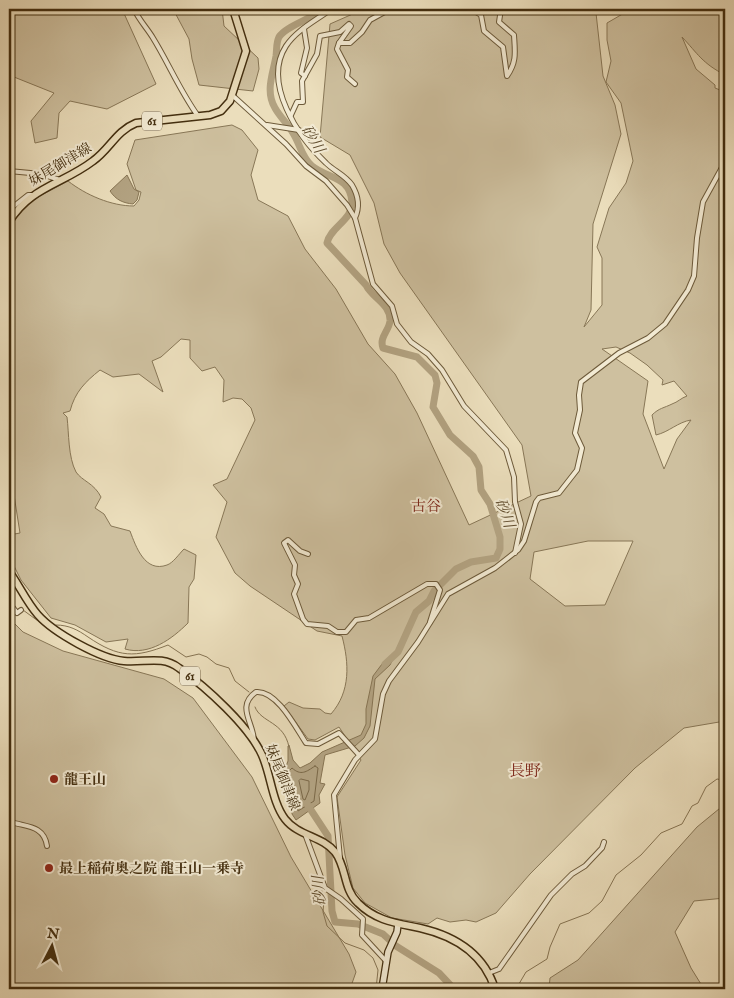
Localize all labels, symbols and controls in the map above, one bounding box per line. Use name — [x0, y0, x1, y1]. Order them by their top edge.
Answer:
road number: 61 — [142, 112, 162, 130]
water label: 砂川 — [297, 122, 329, 159]
street label: 妹尾御津線 — [26, 139, 95, 191]
water label: 砂川 — [490, 496, 519, 532]
district label: 古谷 — [411, 497, 441, 516]
road number: 61 — [180, 666, 200, 686]
street label: 妹尾御津線 — [261, 742, 304, 813]
district label: 長野 — [509, 762, 541, 782]
place label: 龍王山 — [64, 771, 106, 789]
marker: 龍王山 — [48, 773, 60, 785]
place label: 最上稲荷奥之院 龍王山一乗寺 — [59, 860, 244, 878]
marker: 最上稲荷奥之院 龍王山一乗寺 — [43, 862, 55, 874]
water label: 砂川 — [309, 873, 330, 907]
north arrow — [28, 920, 78, 970]
text: N — [45, 924, 60, 944]

